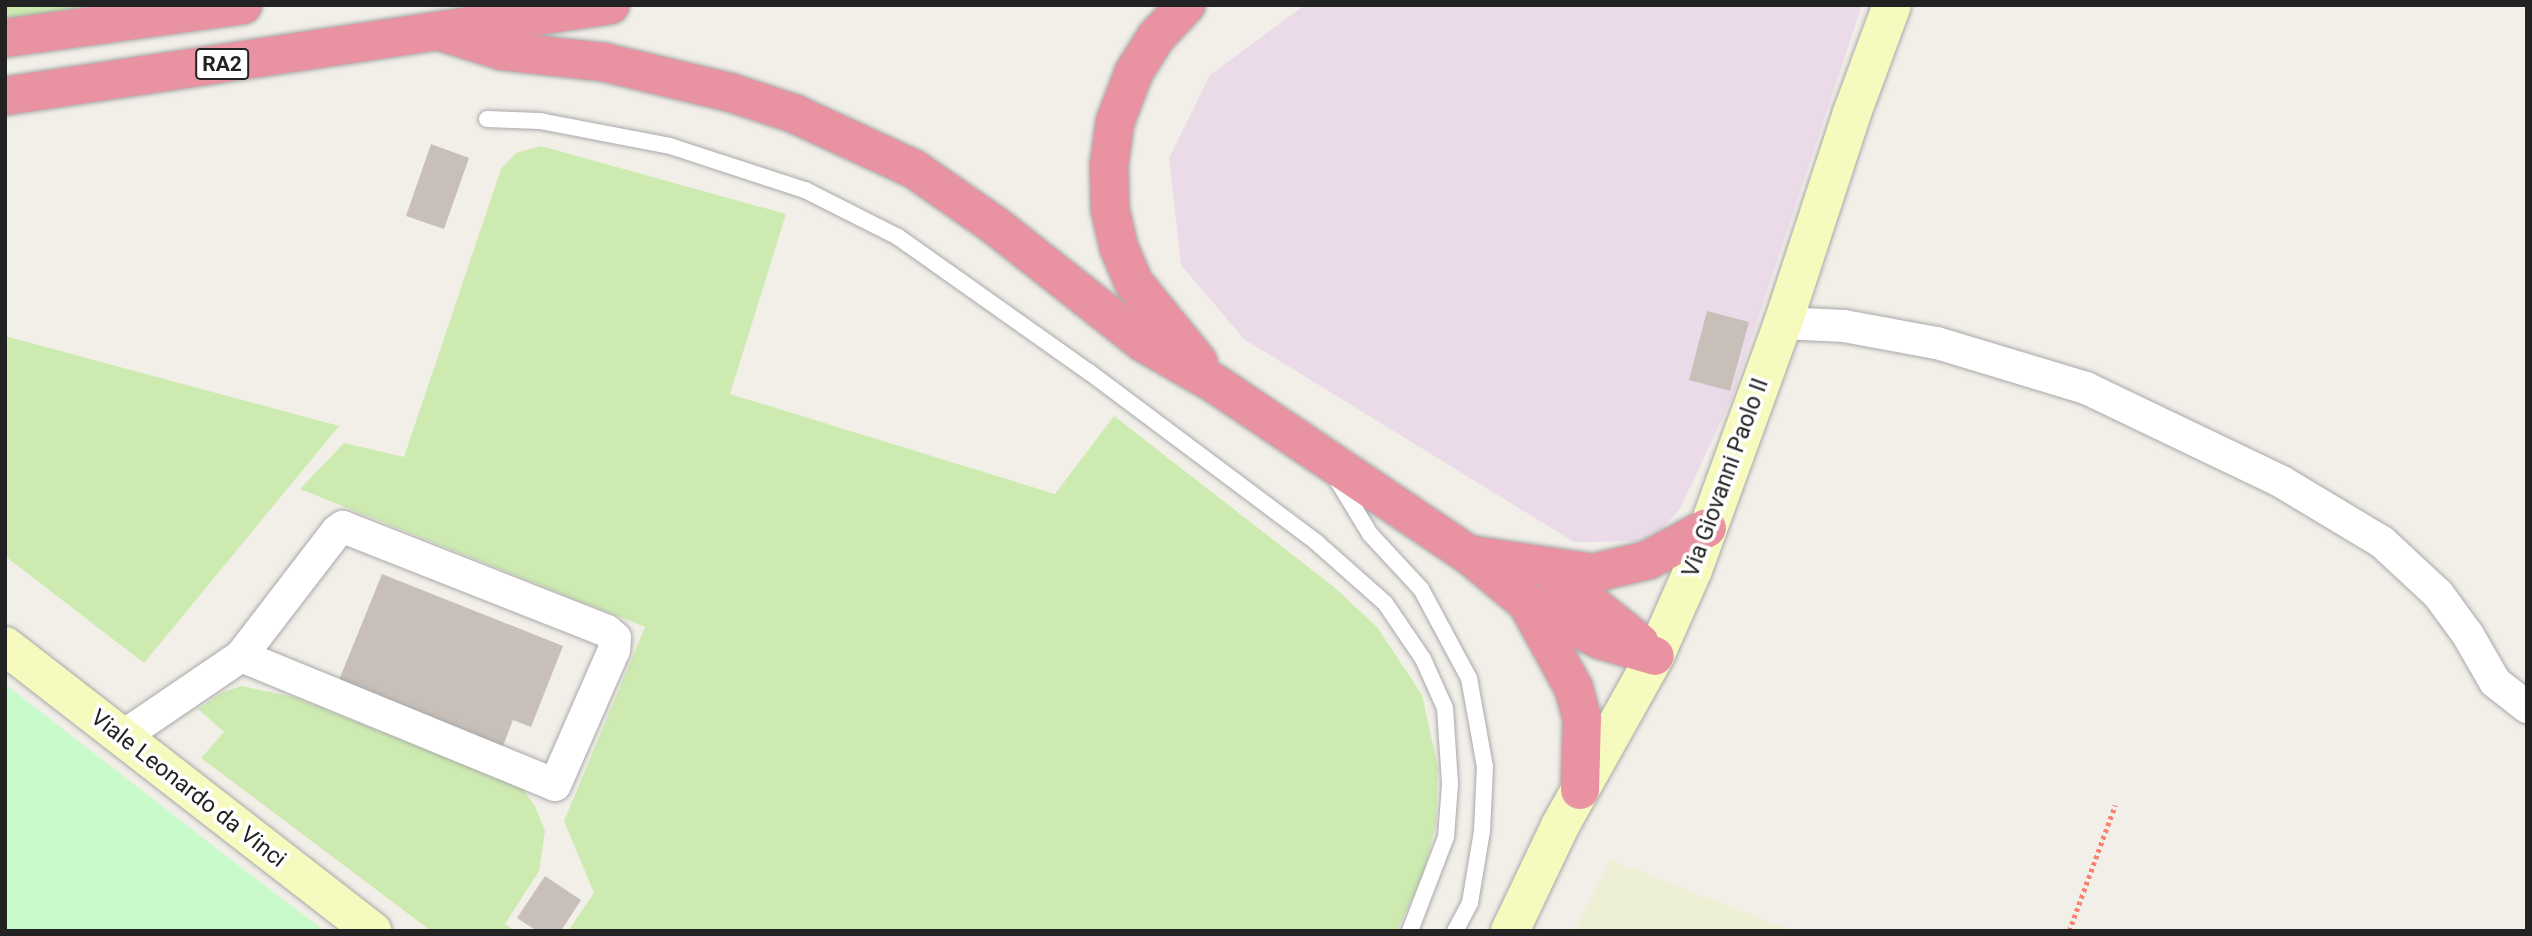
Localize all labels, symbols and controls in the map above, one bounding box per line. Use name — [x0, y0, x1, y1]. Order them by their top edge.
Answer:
road number: RA2 — [194, 46, 250, 82]
street label: Via Giovanni Paolo II — [1677, 375, 1775, 581]
street label: Viale Leonardo da Vinci — [85, 704, 291, 874]

